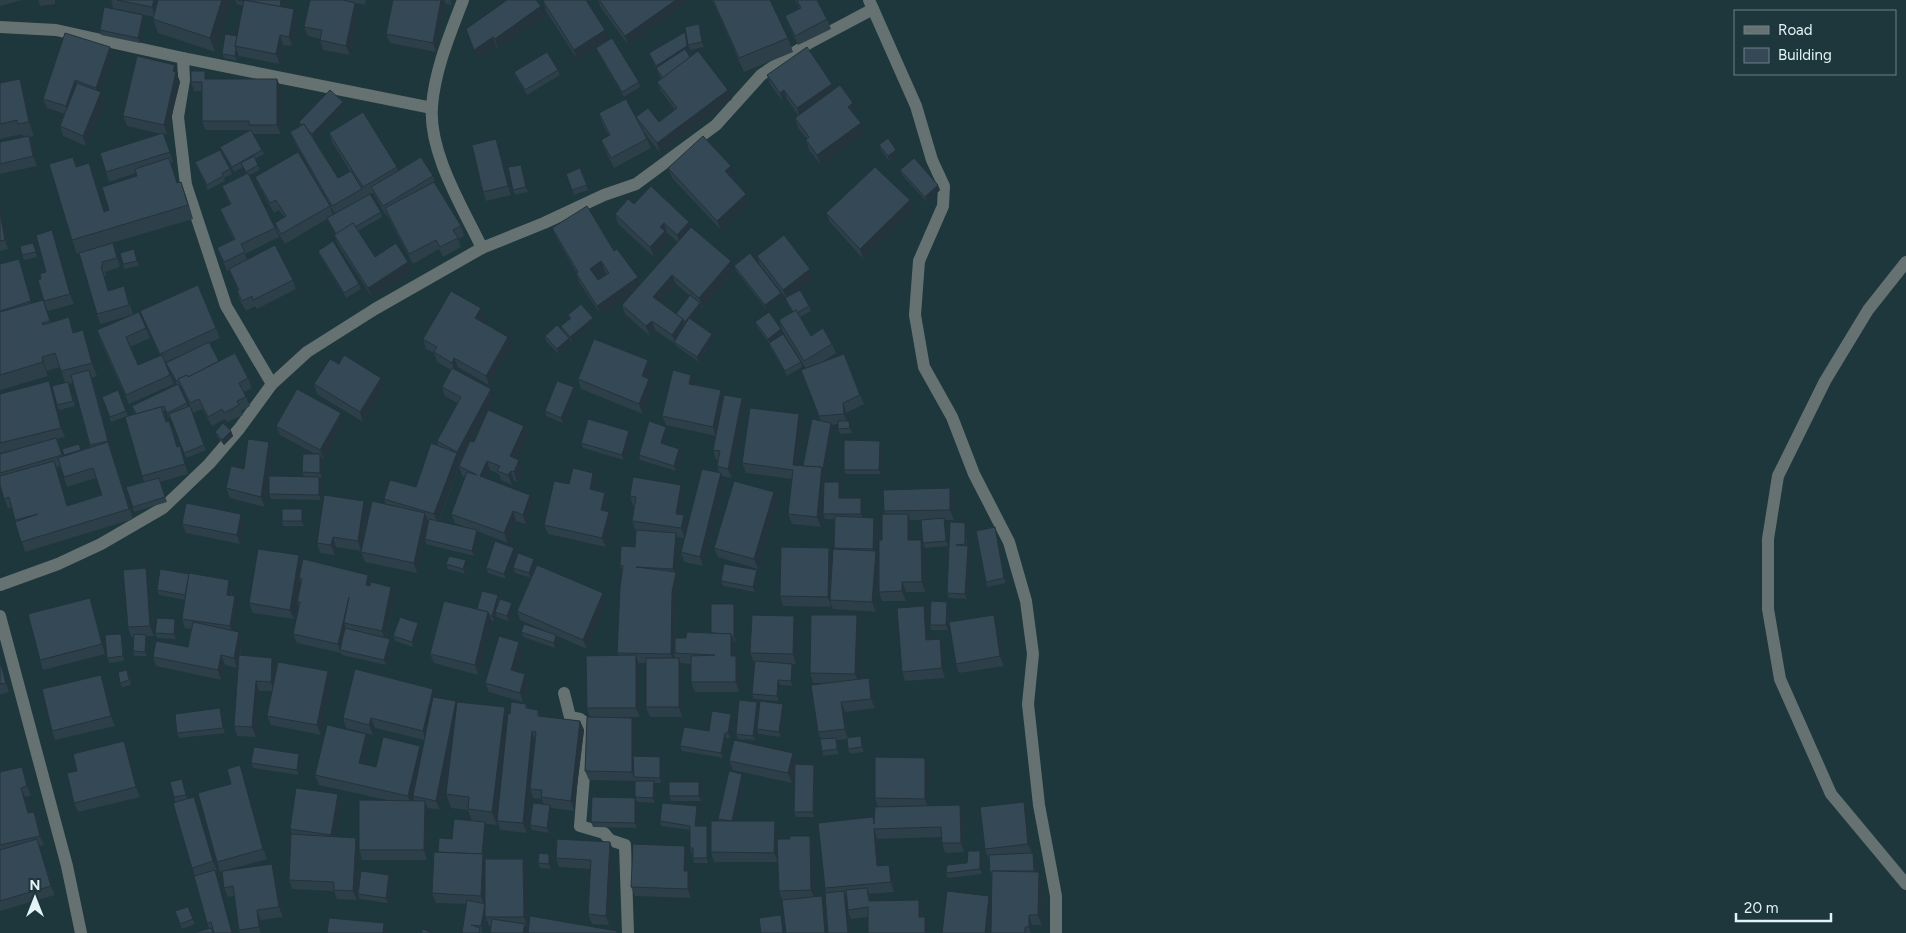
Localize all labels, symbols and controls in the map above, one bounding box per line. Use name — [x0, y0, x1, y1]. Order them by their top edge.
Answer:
legend — [1734, 10, 1896, 75]
text: Road — [1778, 21, 1813, 39]
text: Building — [1778, 46, 1832, 64]
north arrow — [10, 873, 60, 923]
text: N — [30, 877, 40, 894]
scale bar — [1736, 890, 1831, 922]
text: 20 m — [1744, 899, 1778, 917]

